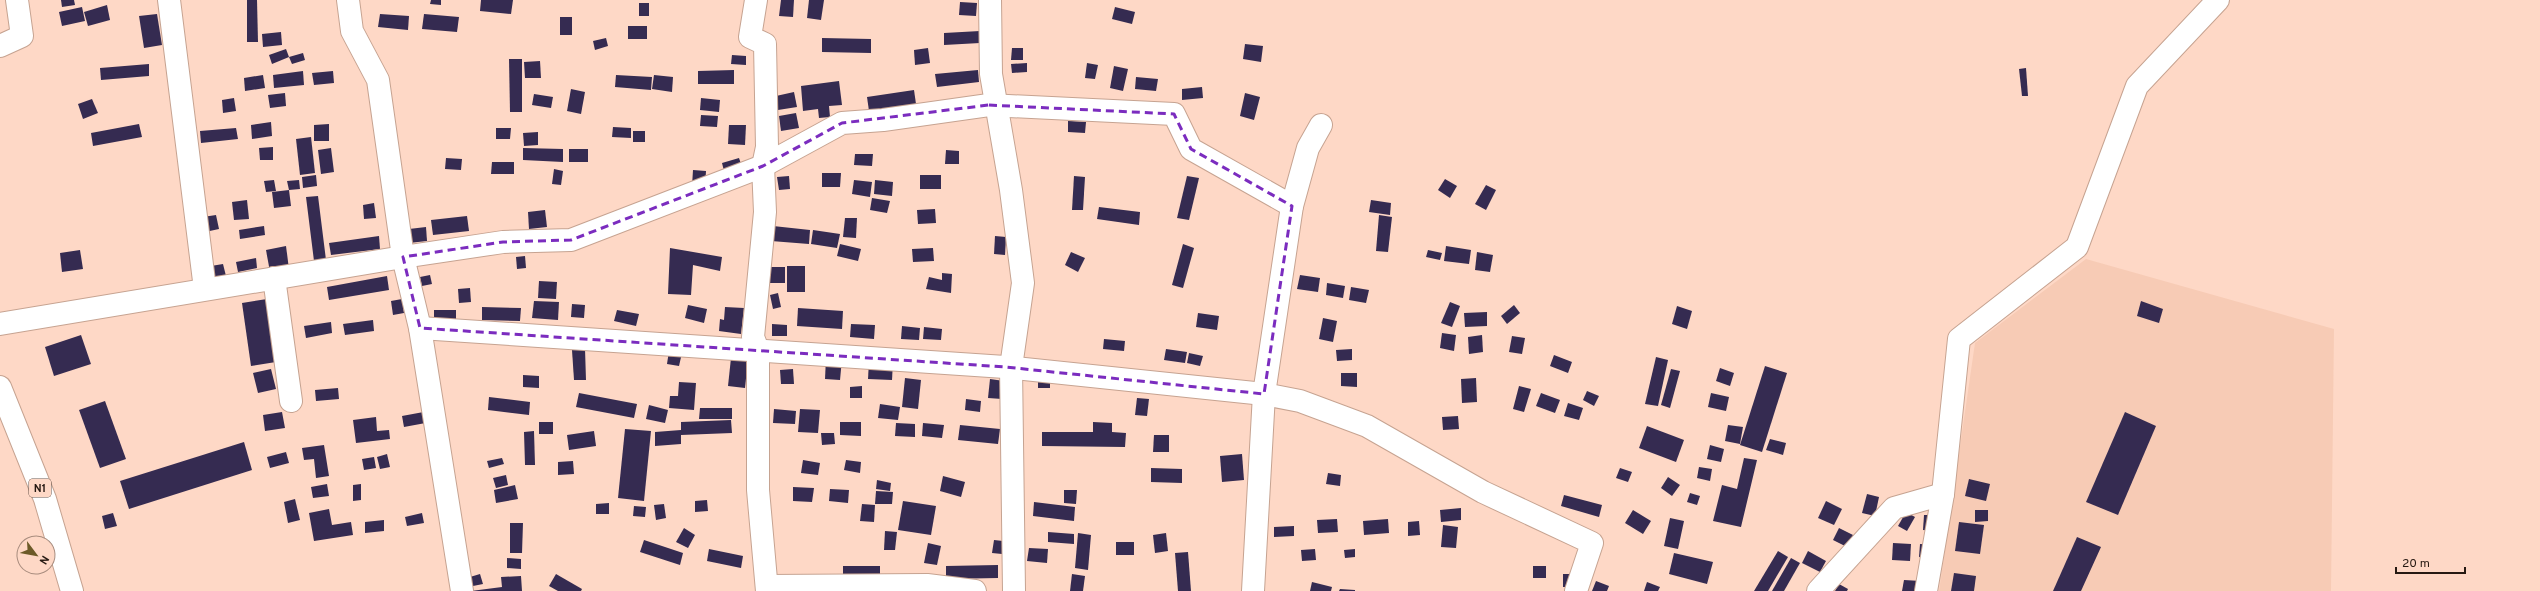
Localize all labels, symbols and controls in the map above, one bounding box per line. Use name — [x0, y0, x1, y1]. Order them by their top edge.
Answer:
road number: N1 — [29, 479, 51, 497]
north arrow — [16, 535, 56, 575]
scale bar — [2396, 549, 2465, 575]
text: N — [36, 553, 52, 567]
text: 20 m — [2402, 556, 2430, 572]

